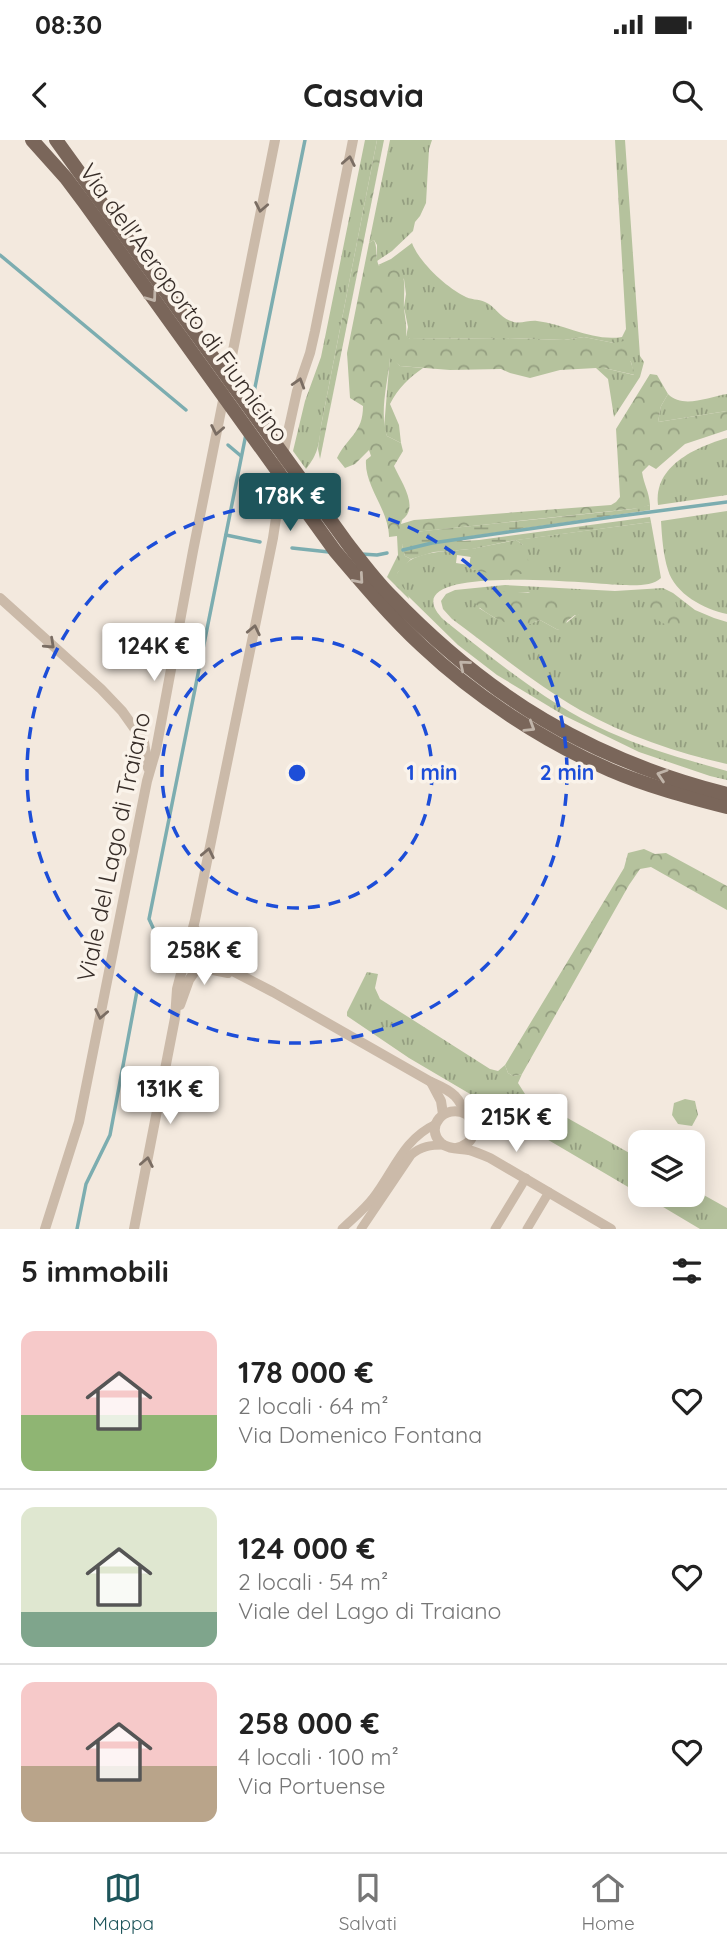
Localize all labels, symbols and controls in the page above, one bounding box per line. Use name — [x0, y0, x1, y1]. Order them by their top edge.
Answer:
text: 08:30 — [35, 8, 102, 41]
text: Casavia — [303, 75, 424, 115]
icon: back — [21, 76, 59, 114]
icon: search — [668, 76, 706, 114]
one-way arrow — [340, 155, 355, 167]
street label: Via dell'Aeroporto di Fiumicino — [74, 157, 296, 448]
one-way arrow — [255, 201, 270, 213]
one-way arrow — [144, 289, 156, 302]
one-way arrow — [291, 377, 306, 389]
one-way arrow — [210, 424, 225, 436]
pin: 178K € — [233, 474, 347, 533]
text: 178K € — [255, 481, 325, 510]
one-way arrow — [351, 571, 363, 584]
pin: 124K € — [97, 624, 211, 683]
one-way arrow — [246, 624, 261, 636]
text: 124K € — [118, 631, 190, 660]
one-way arrow — [42, 635, 55, 648]
one-way arrow — [459, 661, 472, 673]
street label: Viale del Lago di Traiano — [70, 709, 156, 984]
one-way arrow — [522, 719, 535, 732]
text: 1 min — [407, 759, 457, 785]
text: 2 min — [540, 759, 594, 785]
centre of rings — [285, 761, 309, 785]
one-way arrow — [656, 769, 668, 783]
one-way arrow — [200, 847, 215, 859]
pin: 258K € — [147, 928, 261, 987]
text: 258K € — [167, 935, 241, 964]
one-way arrow — [95, 1008, 110, 1020]
pin: 131K € — [113, 1066, 227, 1126]
text: 131K € — [137, 1074, 203, 1103]
pin: 215K € — [459, 1094, 573, 1154]
text: 215K € — [480, 1102, 552, 1131]
map controls — [628, 1130, 705, 1207]
button: layers — [628, 1130, 705, 1207]
one-way arrow — [139, 1156, 154, 1168]
text: 5 immobili — [21, 1252, 169, 1290]
icon: filters — [668, 1252, 706, 1290]
text: 178 000 € — [238, 1353, 373, 1391]
icon: home — [77, 1359, 161, 1443]
icon: heart — [668, 1382, 706, 1420]
text: 2 locali · 64 m² — [238, 1391, 388, 1420]
text: Via Domenico Fontana — [238, 1420, 482, 1449]
text: 124 000 € — [238, 1529, 375, 1567]
icon: home — [77, 1535, 161, 1619]
icon: heart — [668, 1558, 706, 1596]
text: 2 locali · 54 m² — [238, 1567, 388, 1596]
text: Viale del Lago di Traiano — [238, 1596, 501, 1625]
text: 258 000 € — [238, 1704, 380, 1742]
icon: home — [77, 1710, 161, 1794]
icon: heart — [668, 1733, 706, 1771]
text: 4 locali · 100 m² — [238, 1742, 399, 1771]
text: Via Portuense — [238, 1771, 386, 1800]
tab: Mappa — [92, 1869, 154, 1935]
tab: Salvati — [339, 1869, 397, 1935]
tab: Home — [581, 1869, 635, 1935]

